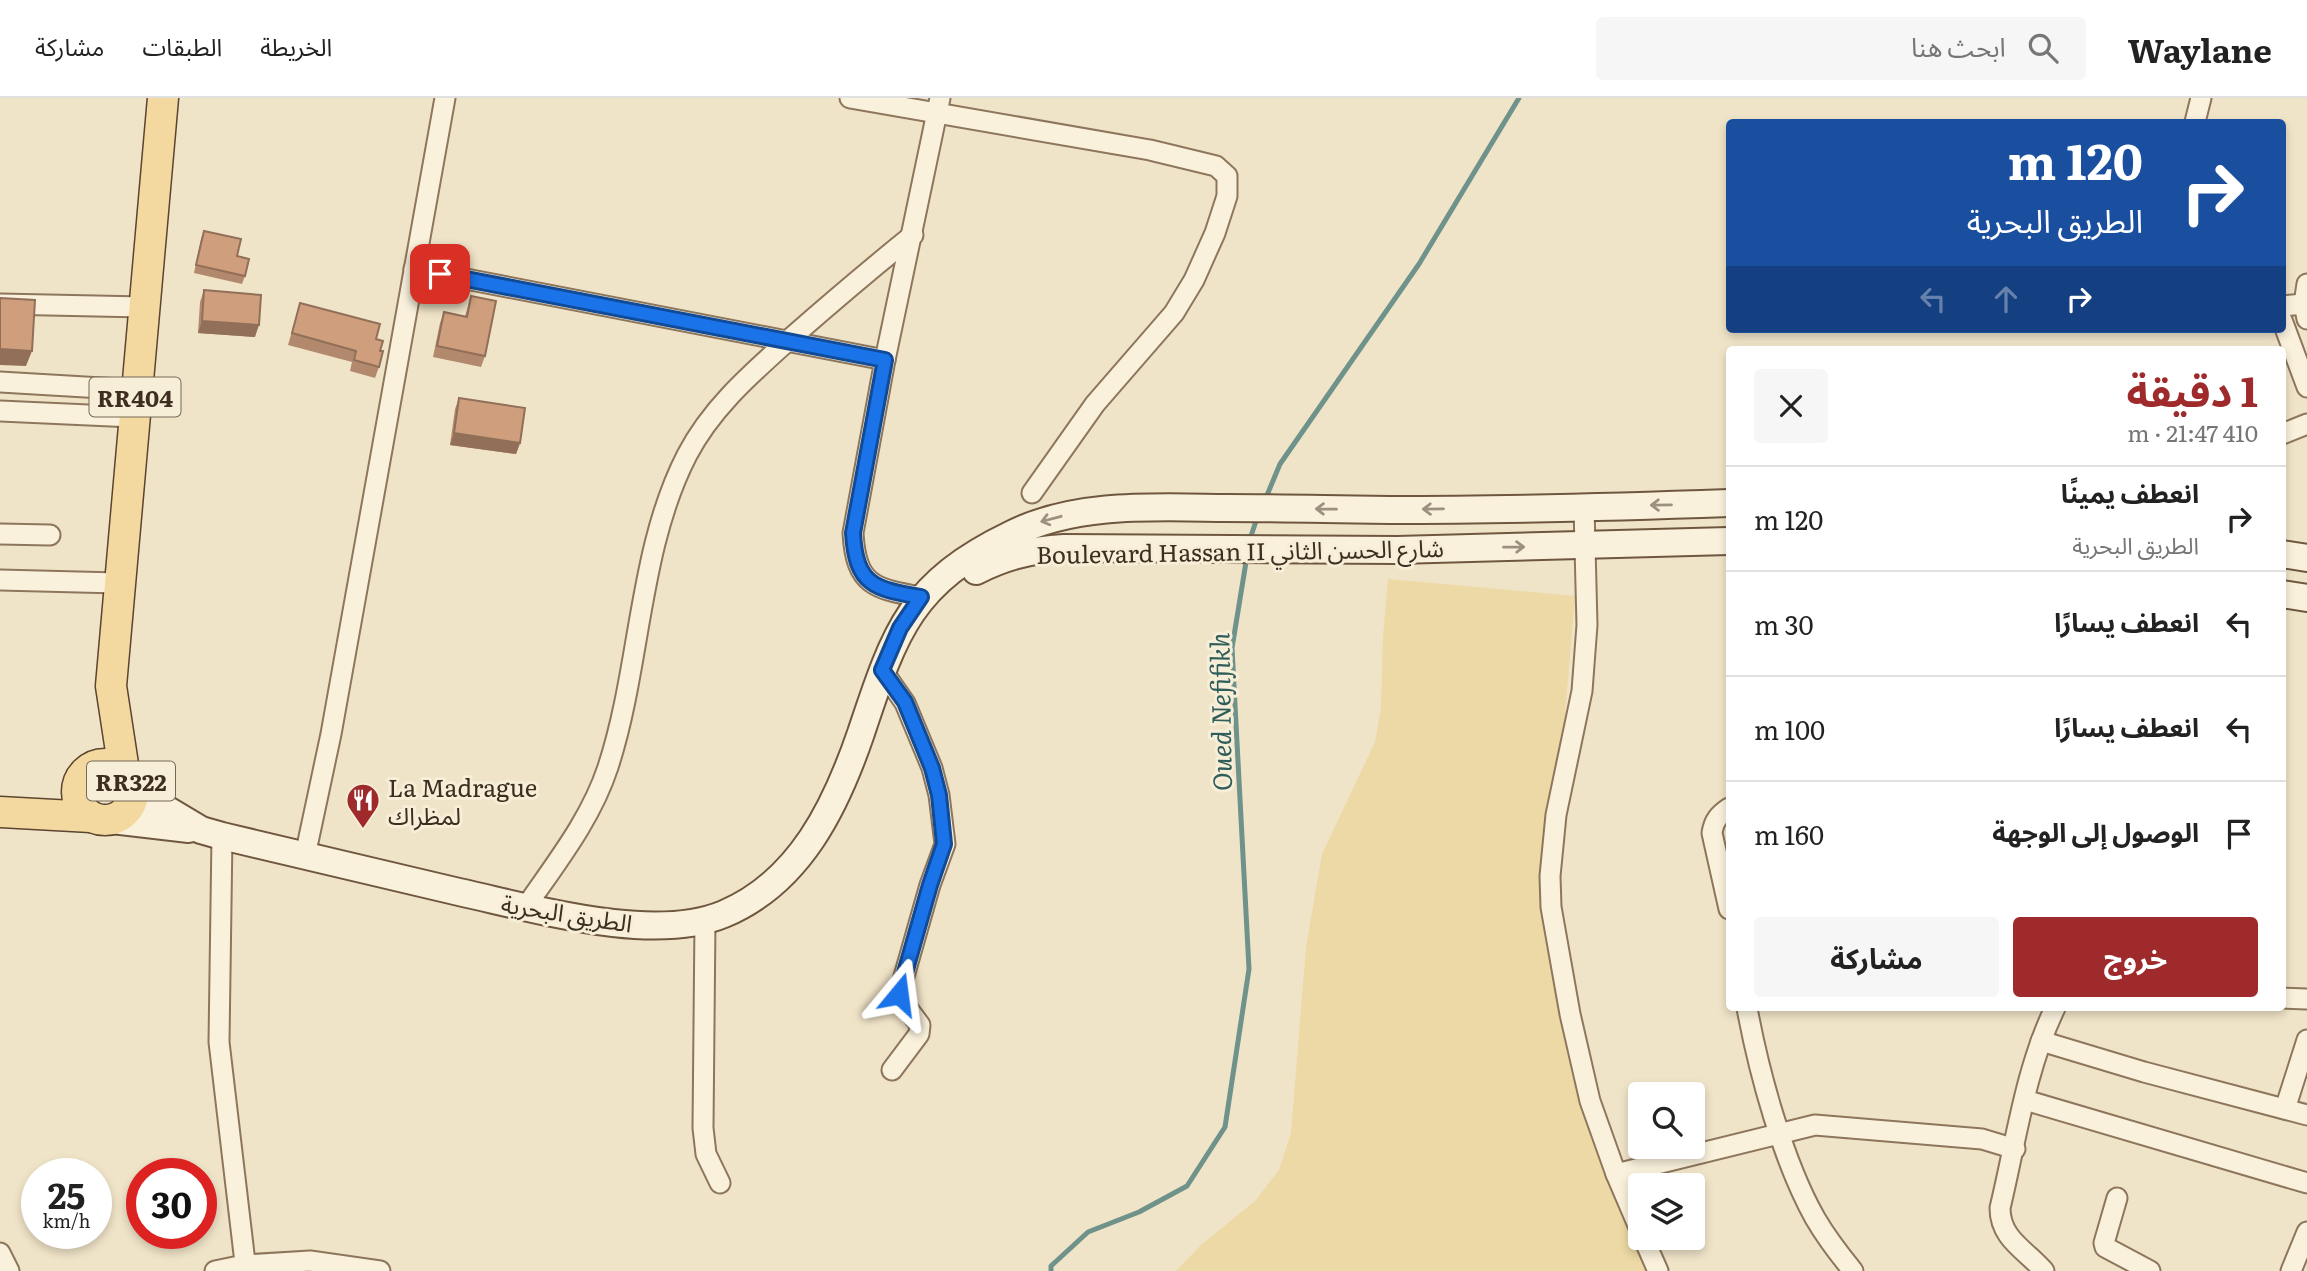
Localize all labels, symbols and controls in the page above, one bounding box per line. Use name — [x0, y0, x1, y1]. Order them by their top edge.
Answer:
search box — [1596, 17, 2086, 80]
text: Waylane — [2128, 24, 2272, 73]
text: ابحث هنا — [1911, 26, 2006, 65]
text: مشاركة — [35, 28, 104, 63]
text: الطبقات — [142, 28, 222, 63]
text: الخريطة — [260, 28, 332, 63]
icon: search — [2024, 29, 2062, 67]
text: 120 m — [2008, 122, 2143, 195]
icon: right — [2167, 147, 2258, 238]
text: الطريق البحرية — [1967, 195, 2143, 243]
pin — [410, 244, 470, 304]
icon: arrive — [421, 255, 459, 293]
icon: left — [1914, 280, 1952, 318]
icon: ahead — [1987, 280, 2025, 318]
icon: right — [2060, 280, 2098, 318]
text: 1 دقيقة — [2127, 358, 2258, 420]
button: close — [1754, 369, 1828, 443]
road number: RR404 — [90, 378, 180, 416]
text: 410 m · 21:47 — [2127, 415, 2258, 449]
text: انعطف يمينًا — [2061, 472, 2199, 511]
one-way arrow — [1650, 499, 1673, 512]
text: 120 m — [1754, 499, 1823, 538]
icon: right — [2220, 500, 2258, 538]
one-way arrow — [1315, 502, 1338, 516]
one-way arrow — [1422, 502, 1445, 516]
one-way arrow — [1040, 513, 1062, 526]
text: الطريق البحرية — [2072, 527, 2199, 561]
street label: Boulevard Hassan II شارع الحسن الثاني — [1036, 529, 1444, 575]
one-way arrow — [1503, 540, 1526, 553]
text: انعطف يسارًا — [2054, 601, 2199, 640]
text: 30 m — [1754, 604, 1814, 643]
icon: left — [2220, 605, 2258, 643]
water label: Oued Nefifikh — [1198, 632, 1240, 792]
text: انعطف يسارًا — [2054, 706, 2199, 745]
text: 100 m — [1754, 709, 1825, 748]
icon: left — [2220, 710, 2258, 748]
road number: RR322 — [87, 762, 175, 800]
place label: La Madrague لمظراك — [388, 769, 537, 832]
restaurant icon: La Madrague لمظراك — [344, 781, 382, 830]
text: الوصول إلى الوجهة — [1992, 811, 2199, 850]
text: 160 m — [1754, 814, 1824, 853]
icon: arrive — [2220, 815, 2258, 853]
street label: الطريق البحرية — [499, 884, 635, 940]
button: مشاركة — [1754, 917, 1999, 997]
button: خروج — [2013, 917, 2258, 997]
position arrow — [862, 957, 936, 1031]
map controls — [1628, 1082, 1705, 1250]
button: search — [1628, 1082, 1705, 1159]
speed limit sign: 30 — [126, 1158, 217, 1249]
text: 25 — [48, 1168, 85, 1220]
button: layers — [1628, 1173, 1705, 1250]
text: km/h — [43, 1207, 90, 1234]

